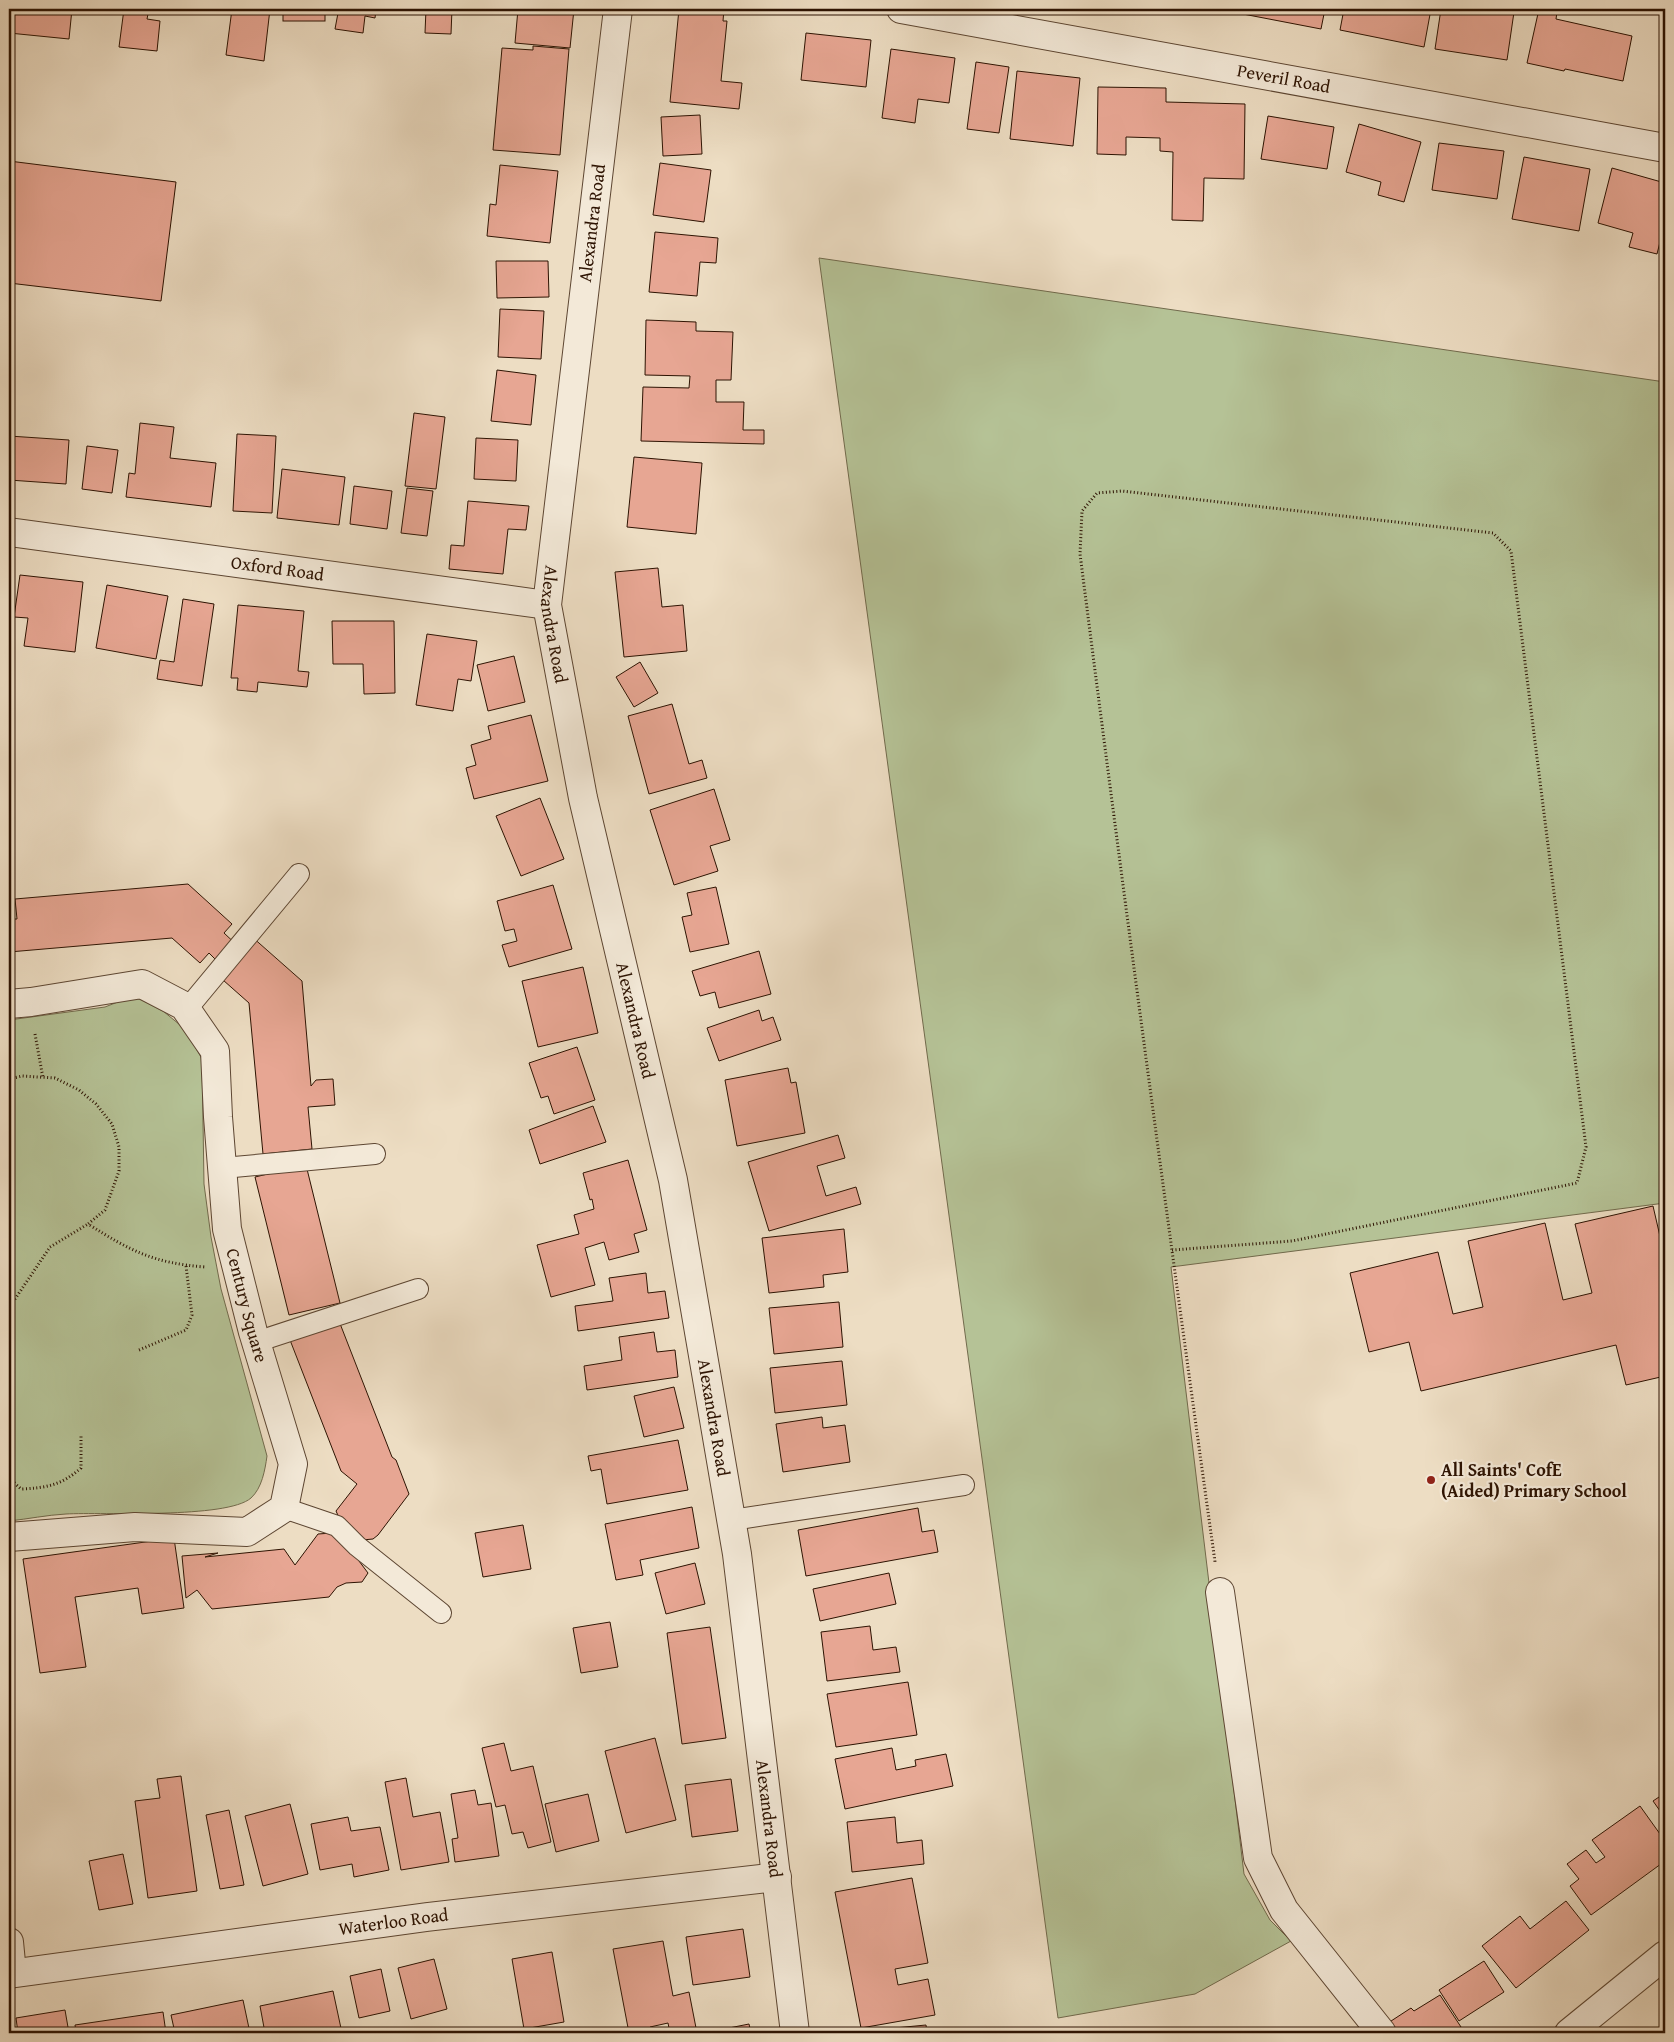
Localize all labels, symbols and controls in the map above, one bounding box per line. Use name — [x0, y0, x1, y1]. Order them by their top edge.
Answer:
street label: Peveril Road — [1235, 56, 1333, 100]
street label: Alexandra Road — [571, 162, 612, 284]
street label: Oxford Road — [229, 548, 326, 588]
street label: Alexandra Road — [534, 564, 575, 686]
street label: Alexandra Road — [609, 959, 663, 1082]
street label: Century Square — [219, 1245, 275, 1366]
street label: Alexandra Road — [691, 1357, 738, 1479]
place label: All Saints' CofE (Aided) Primary School — [1441, 1456, 1627, 1504]
marker: All Saints' CofE (Aided) Primary School — [1425, 1474, 1437, 1486]
street label: Alexandra Road — [749, 1758, 790, 1880]
street label: Waterloo Road — [337, 1901, 450, 1942]

